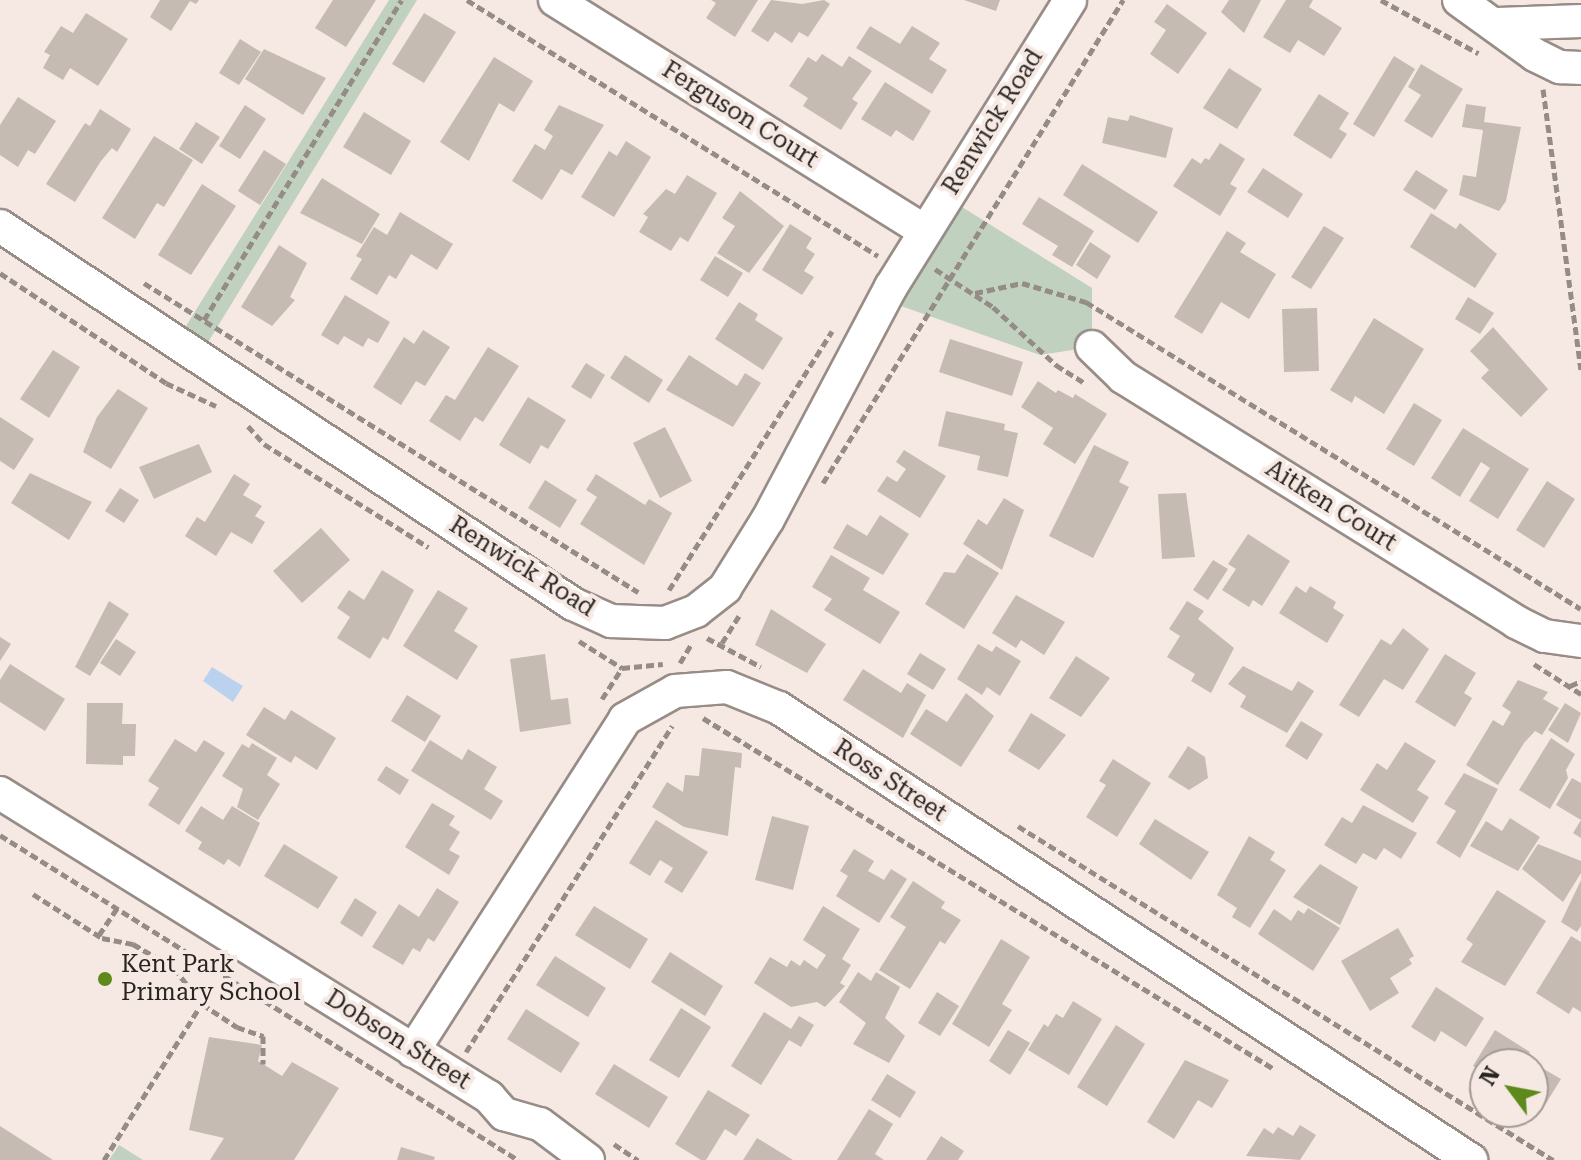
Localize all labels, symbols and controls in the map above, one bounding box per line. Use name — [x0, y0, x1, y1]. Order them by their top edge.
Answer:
street label: Renwick Road — [937, 44, 1049, 200]
street label: Ferguson Court — [657, 56, 823, 174]
street label: Aitken Court — [1260, 454, 1402, 558]
street label: Renwick Road — [444, 511, 600, 623]
street label: Ross Street — [828, 734, 952, 828]
place label: Kent Park Primary School — [121, 951, 301, 1007]
marker: Kent Park Primary School — [96, 970, 114, 988]
street label: Dobson Street — [320, 984, 476, 1096]
north arrow — [1469, 1048, 1549, 1128]
text: N — [1475, 1062, 1505, 1090]

